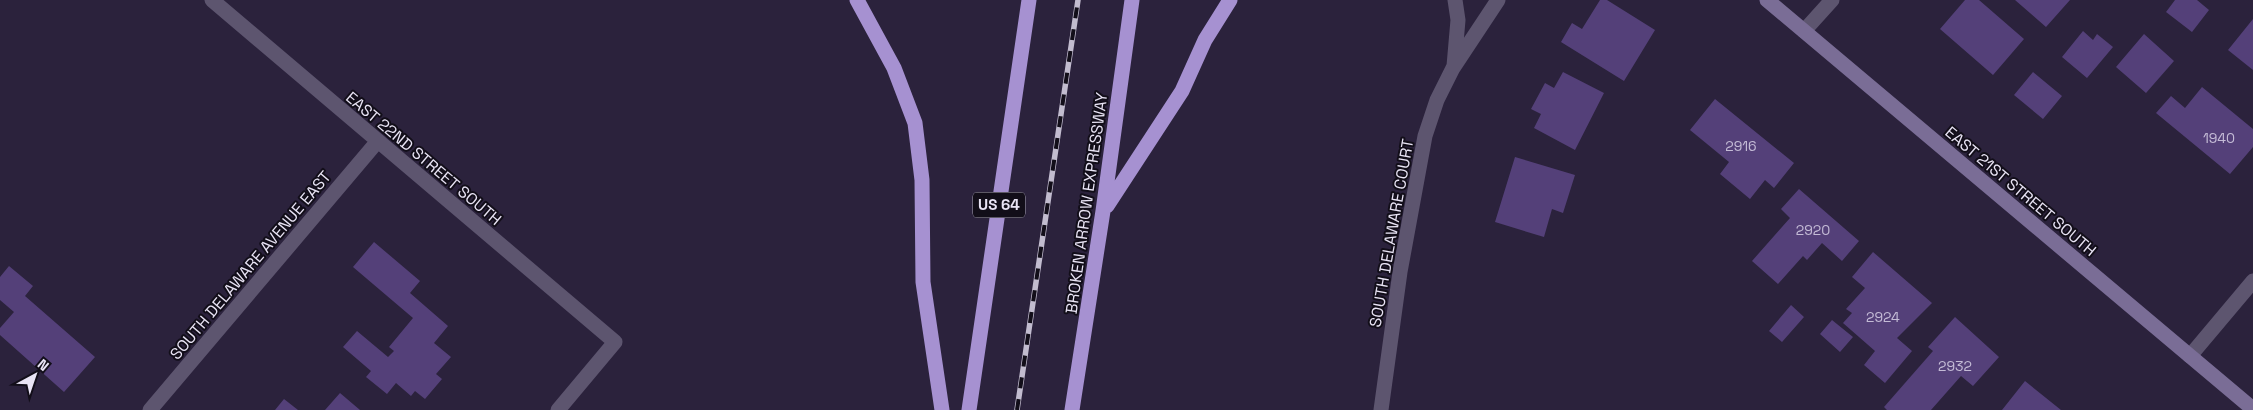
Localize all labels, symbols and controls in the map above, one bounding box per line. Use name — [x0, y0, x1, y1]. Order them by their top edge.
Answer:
street label: EAST 22ND STREET SOUTH — [341, 87, 506, 230]
street label: BROKEN ARROW EXPRESSWAY — [1061, 91, 1112, 315]
street label: EAST 21ST STREET SOUTH — [1941, 122, 2101, 261]
house number: 1940 — [2203, 129, 2235, 147]
street label: SOUTH DELAWARE COURT — [1365, 137, 1418, 329]
house number: 2916 — [1725, 137, 1757, 155]
street label: SOUTH DELAWARE AVENUE EAST — [165, 167, 336, 364]
road number: US 64 — [973, 192, 1025, 218]
house number: 2920 — [1796, 221, 1830, 239]
house number: 2924 — [1866, 308, 1900, 326]
north arrow — [10, 350, 60, 400]
text: N — [34, 355, 53, 375]
house number: 2932 — [1938, 357, 1972, 375]

